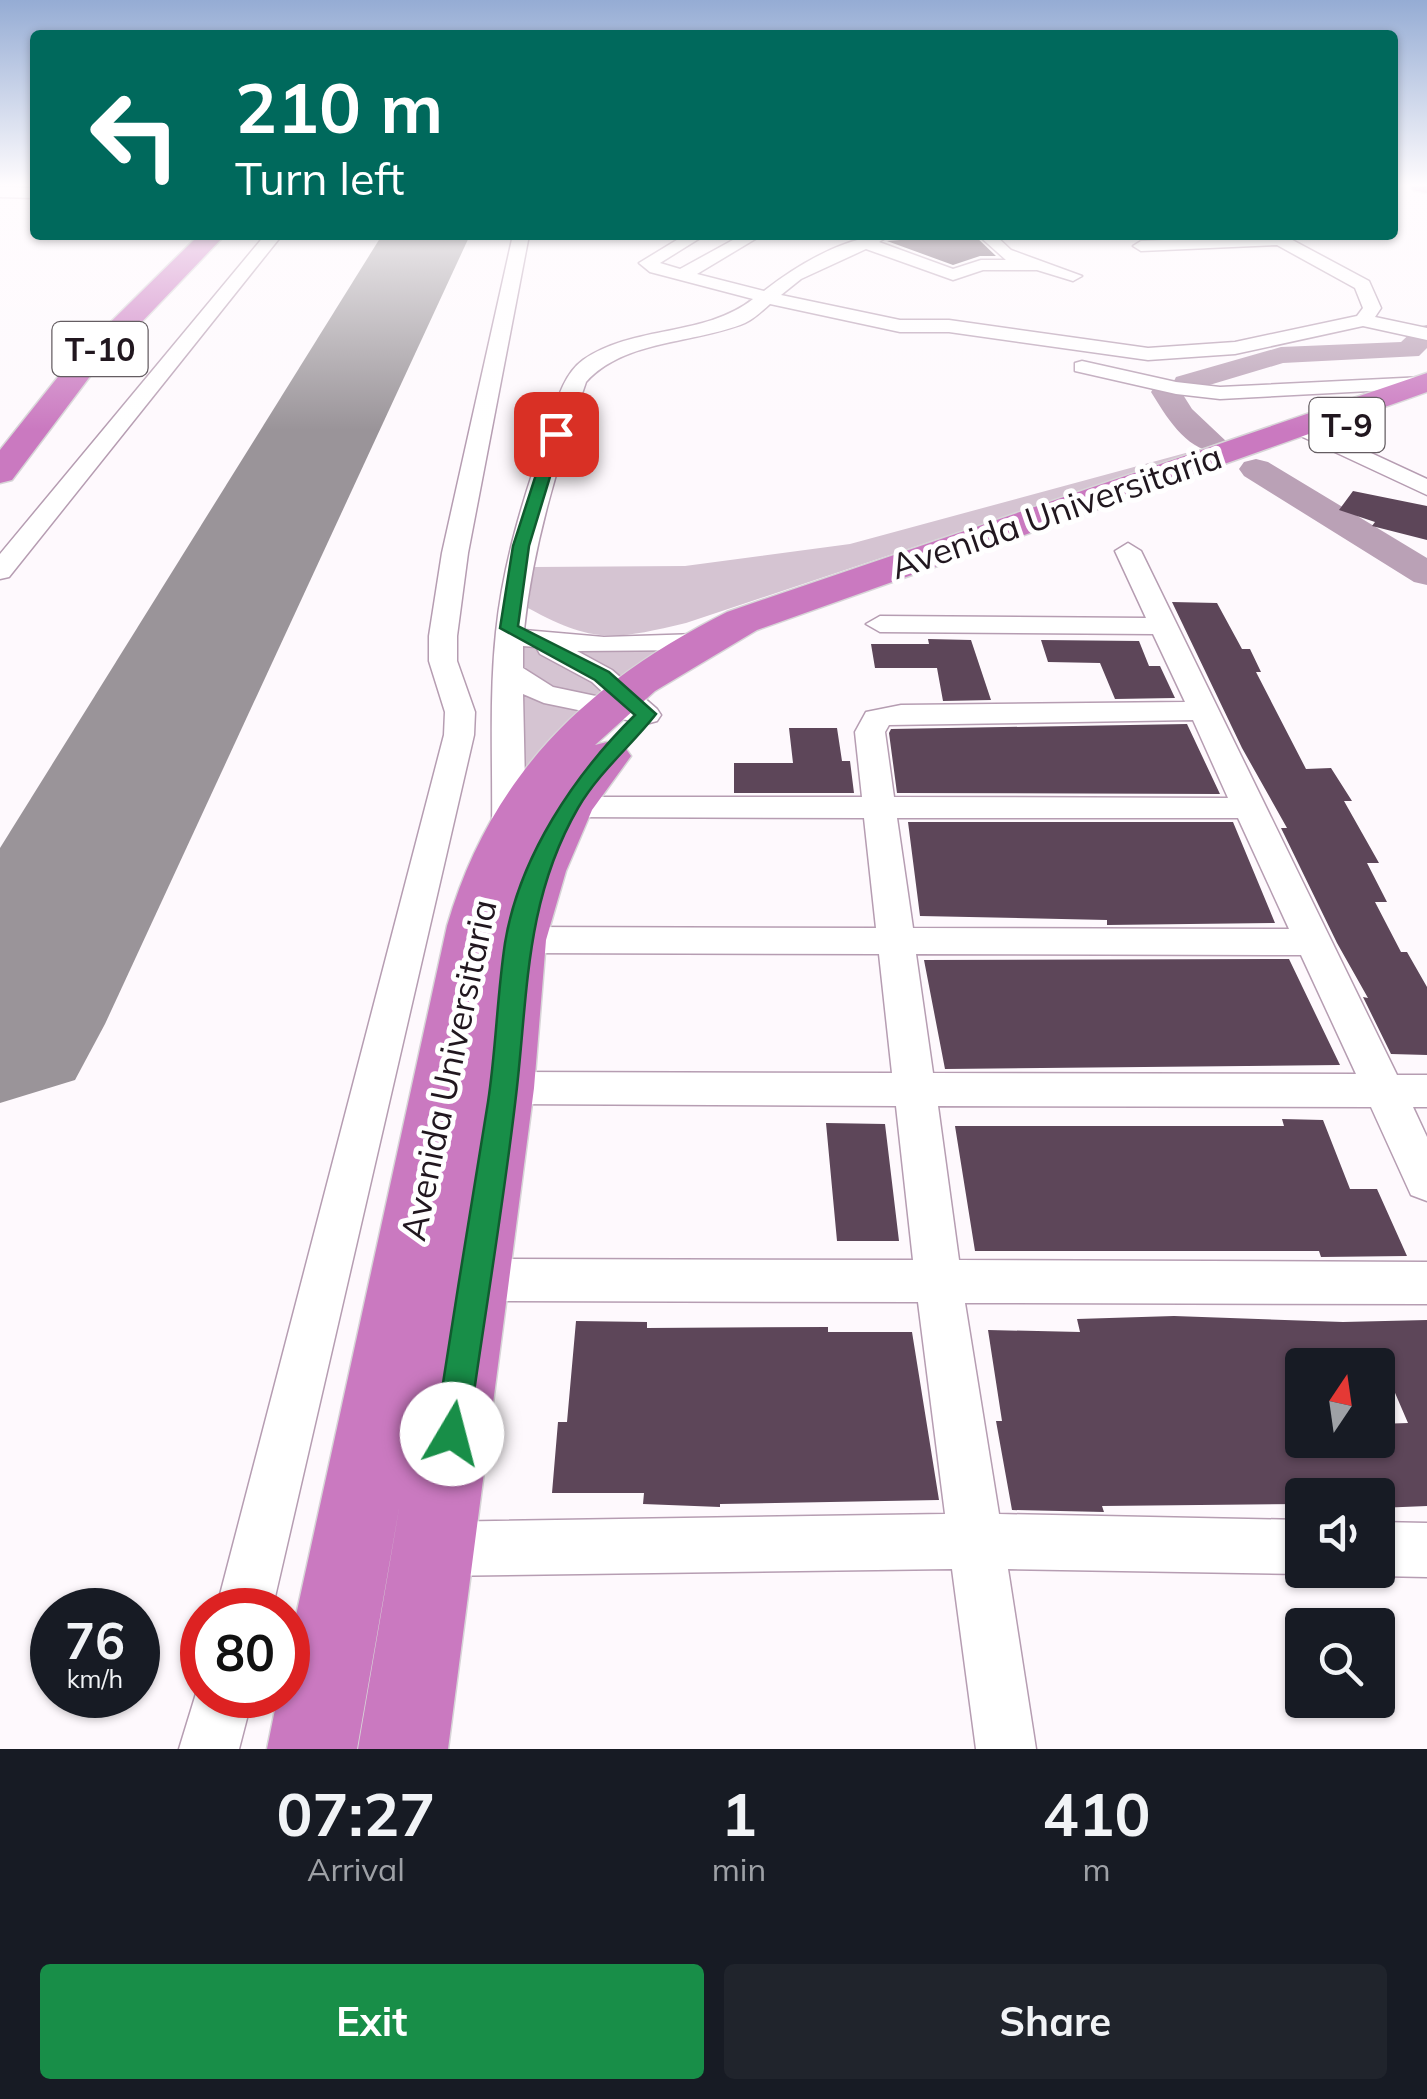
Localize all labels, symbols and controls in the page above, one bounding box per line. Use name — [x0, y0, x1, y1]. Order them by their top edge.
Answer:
text: 210 m — [235, 63, 443, 151]
icon: left — [70, 70, 200, 200]
text: Turn left — [235, 150, 404, 206]
road number: T-10 — [52, 322, 148, 376]
pin — [514, 392, 599, 477]
road number: T-9 — [1310, 398, 1384, 452]
icon: arrive — [529, 407, 584, 462]
street label: Avenida Universitaria — [885, 434, 1227, 588]
street label: Avenida Universitaria — [390, 896, 506, 1244]
north arrow — [1285, 1348, 1395, 1458]
map controls — [1285, 1348, 1395, 1718]
position arrow — [400, 1382, 504, 1486]
button: sound — [1285, 1478, 1395, 1588]
speed limit sign: 80 — [180, 1588, 310, 1718]
button: search — [1285, 1608, 1395, 1718]
text: 76 — [65, 1609, 125, 1672]
text: km/h — [67, 1663, 123, 1694]
text: 07:27 — [276, 1776, 435, 1851]
text: 1 — [721, 1776, 757, 1851]
text: 410 — [1043, 1776, 1151, 1851]
text: Arrival — [307, 1849, 405, 1889]
text: min — [712, 1849, 766, 1889]
text: m — [1083, 1849, 1111, 1889]
button: Exit — [40, 1964, 704, 2079]
button: Share — [724, 1964, 1387, 2079]

